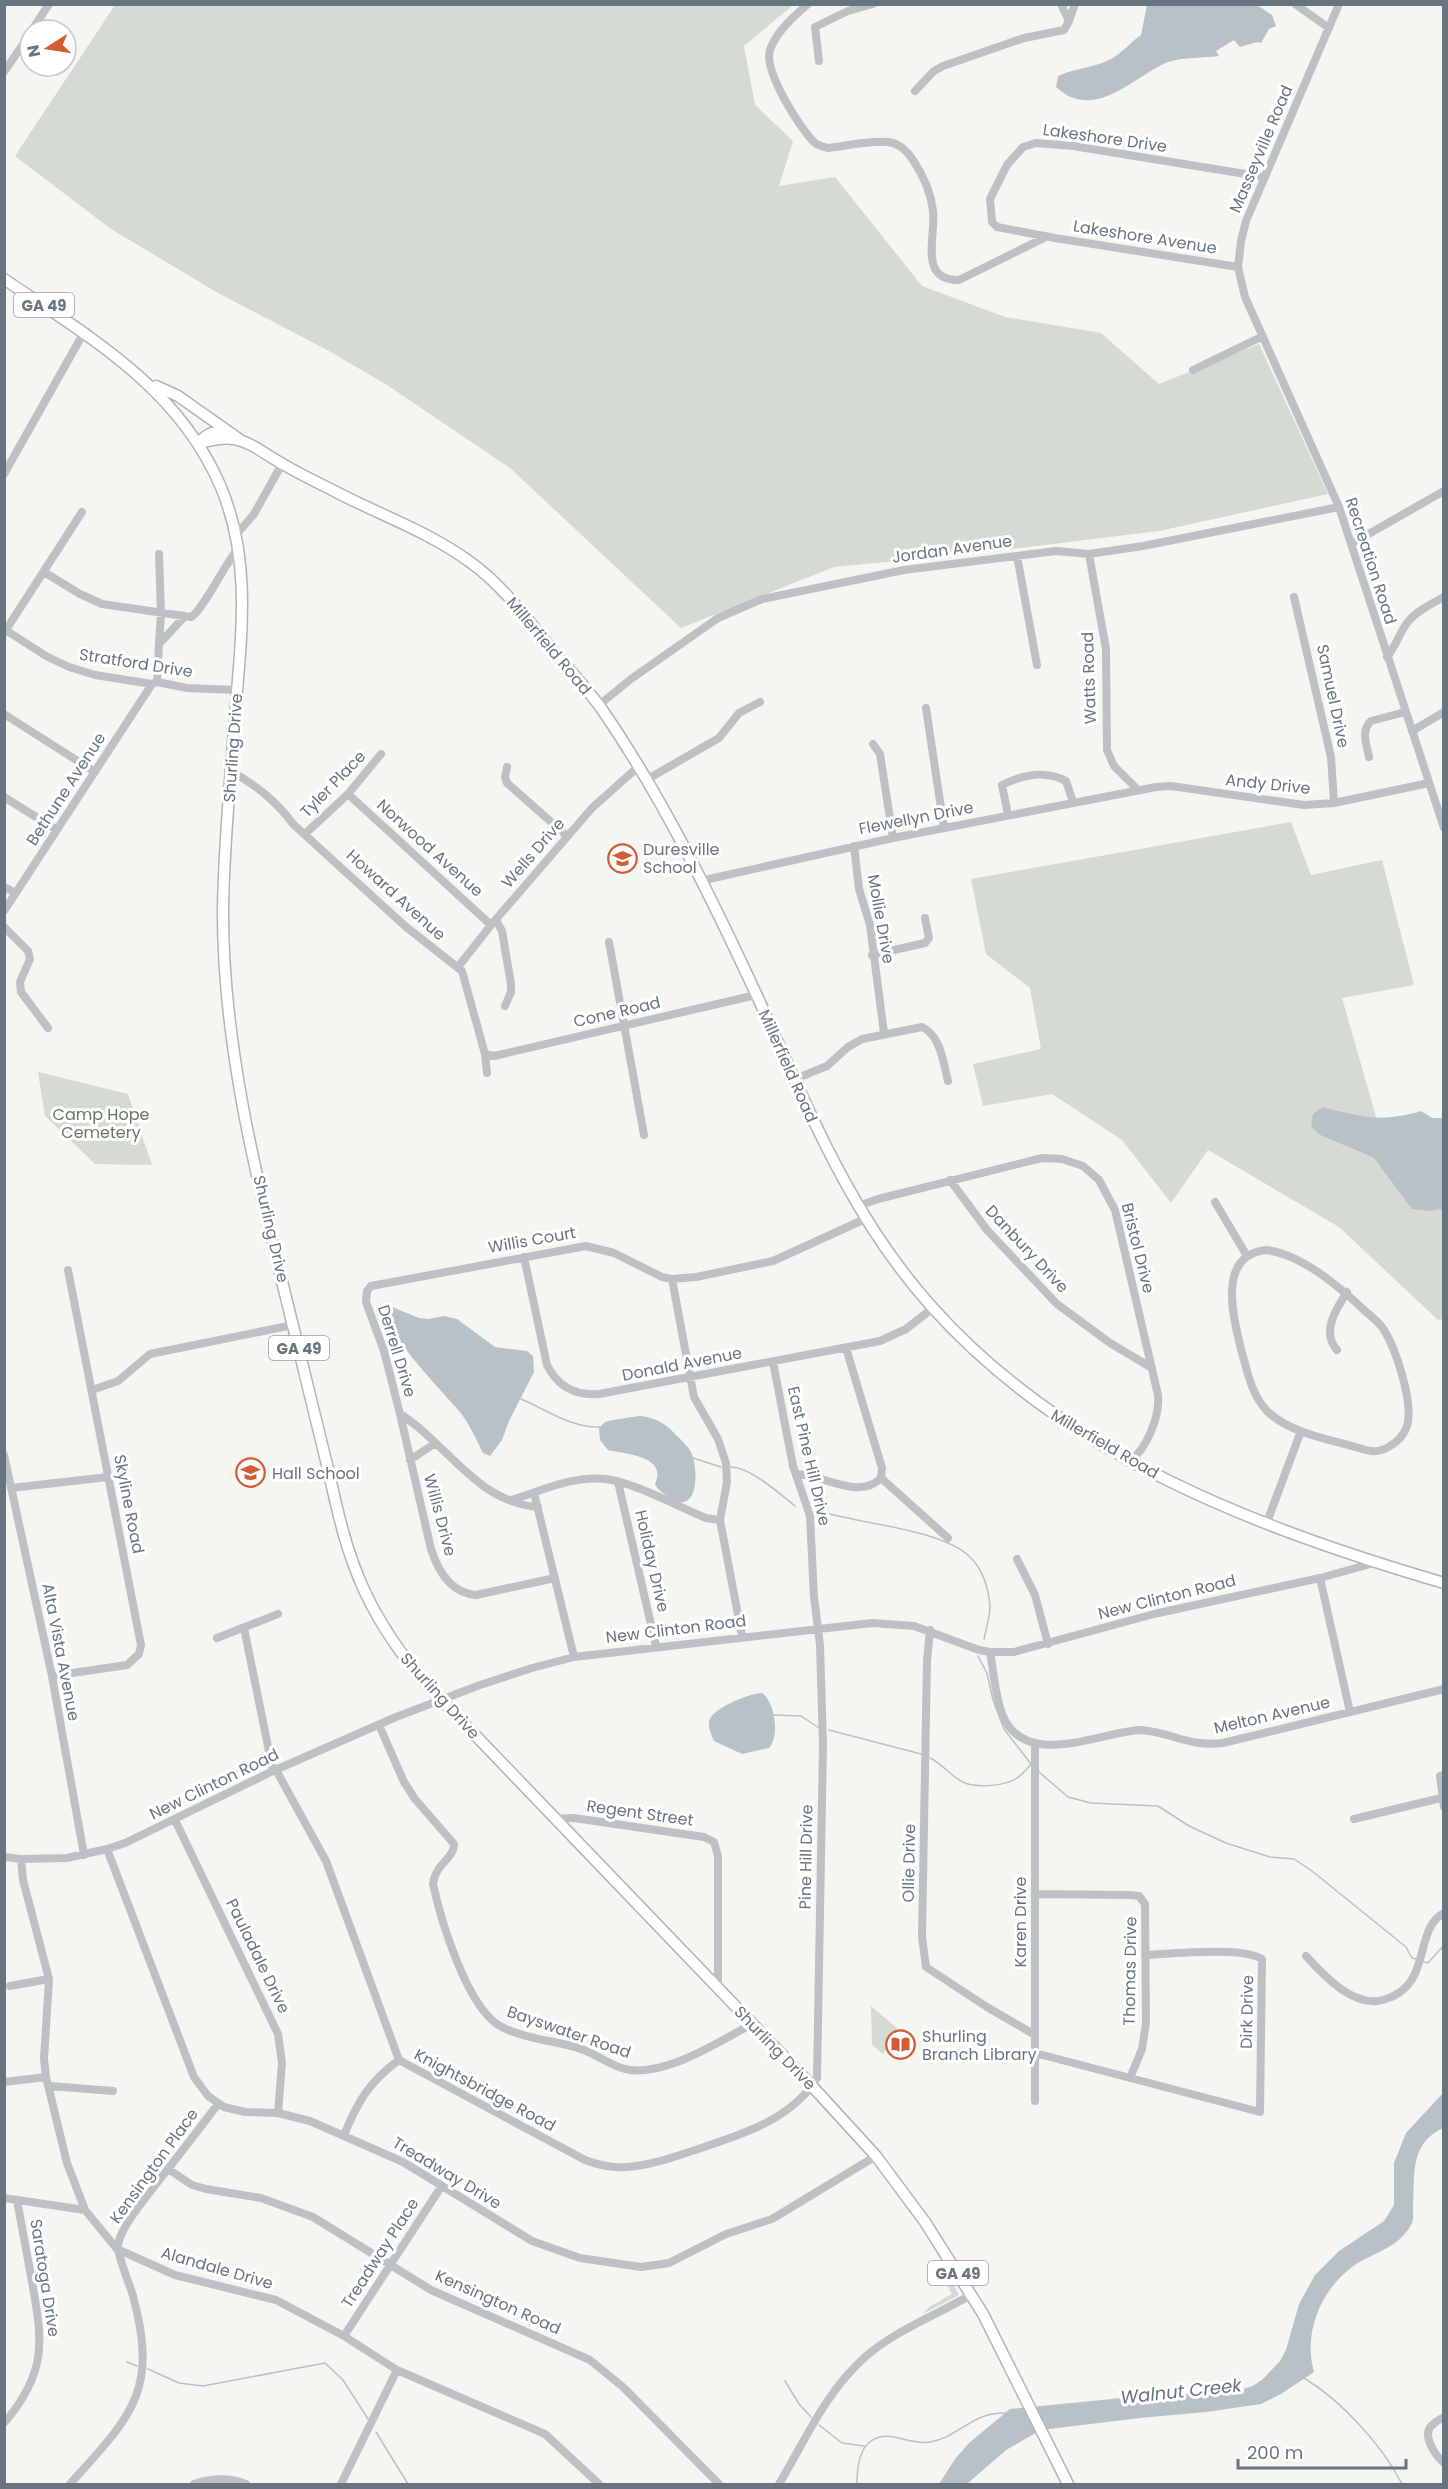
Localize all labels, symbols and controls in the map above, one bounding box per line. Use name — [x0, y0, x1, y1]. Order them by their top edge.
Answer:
north arrow — [18, 18, 78, 78]
text: N — [21, 43, 46, 59]
street label: Masseyville Road — [1224, 82, 1298, 216]
street label: Lakeshore Drive — [1042, 118, 1169, 158]
street label: Lakeshore Avenue — [1072, 214, 1218, 260]
road number: GA 49 — [14, 293, 74, 317]
street label: Recreation Road — [1340, 495, 1402, 627]
street label: Jordan Avenue — [891, 529, 1014, 569]
street label: Millerfield Road — [501, 592, 597, 700]
street label: Watts Road — [1076, 631, 1102, 725]
street label: Samuel Drive — [1311, 642, 1355, 750]
street label: Stratford Drive — [78, 643, 194, 683]
street label: Shurling Drive — [218, 693, 248, 803]
street label: Bethune Avenue — [21, 728, 111, 850]
street label: Tyler Place — [295, 745, 371, 823]
street label: Andy Drive — [1224, 768, 1312, 800]
street label: Norwood Avenue — [372, 794, 488, 902]
street label: Flewellyn Drive — [857, 796, 975, 840]
street label: Wells Drive — [496, 813, 570, 893]
place label: Duresville School — [643, 838, 720, 879]
school or university icon: Duresville School — [606, 842, 638, 874]
street label: Howard Avenue — [341, 844, 451, 946]
street label: Mollie Drive — [862, 873, 900, 965]
street label: Cone Road — [571, 991, 663, 1033]
street label: Millerfield Road — [753, 1006, 823, 1126]
park label: Camp Hope Cemetery — [53, 1103, 149, 1144]
street label: Shurling Drive — [248, 1173, 294, 1285]
street label: Danbury Drive — [980, 1200, 1074, 1298]
street label: Bristol Drive — [1116, 1200, 1160, 1296]
street label: Willis Court — [486, 1221, 578, 1259]
street label: Derrell Drive — [372, 1302, 422, 1400]
road number: GA 49 — [269, 1336, 329, 1360]
street label: Donald Avenue — [620, 1341, 744, 1387]
street label: East Pine Hill Drive — [782, 1384, 836, 1528]
street label: Millerfield Road — [1047, 1404, 1163, 1484]
street label: Skyline Road — [108, 1452, 150, 1556]
school or university icon: Hall School — [235, 1457, 267, 1489]
place label: Hall School — [272, 1462, 360, 1485]
street label: Willis Drive — [418, 1471, 462, 1559]
street label: Holiday Drive — [629, 1508, 675, 1614]
street label: New Clinton Road — [1096, 1569, 1238, 1625]
street label: Alta Vista Avenue — [36, 1581, 86, 1723]
street label: New Clinton Road — [605, 1609, 747, 1649]
street label: Shurling Drive — [395, 1648, 485, 1744]
street label: Melton Avenue — [1212, 1690, 1332, 1740]
street label: New Clinton Road — [146, 1743, 282, 1825]
street label: Regent Street — [585, 1794, 695, 1832]
street label: Pine Hill Drive — [794, 1804, 818, 1910]
street label: Ollie Drive — [897, 1823, 921, 1903]
street label: Karen Drive — [1009, 1876, 1032, 1967]
street label: Pauladale Drive — [220, 1895, 296, 2017]
street label: Thomas Drive — [1118, 1916, 1142, 2026]
street label: Dirk Drive — [1235, 1975, 1259, 2049]
street label: Bayswater Road — [504, 2000, 634, 2064]
street label: Shurling Drive — [729, 2001, 821, 2095]
place label: Shurling Branch Library — [922, 2025, 1036, 2066]
library icon: Shurling Branch Library — [885, 2029, 917, 2061]
street label: Knightsbridge Road — [410, 2043, 560, 2137]
street label: Kensington Place — [104, 2104, 204, 2228]
street label: Treadway Drive — [388, 2131, 506, 2215]
street label: Treadway Place — [336, 2193, 424, 2313]
street label: Saratoga Drive — [24, 2217, 66, 2339]
street label: Alandale Drive — [158, 2241, 276, 2295]
road number: GA 49 — [928, 2261, 988, 2285]
street label: Kensington Road — [432, 2264, 564, 2340]
water label: Walnut Creek — [1119, 2372, 1243, 2410]
scale bar — [1238, 2432, 1406, 2470]
text: 200 m — [1247, 2440, 1303, 2465]

